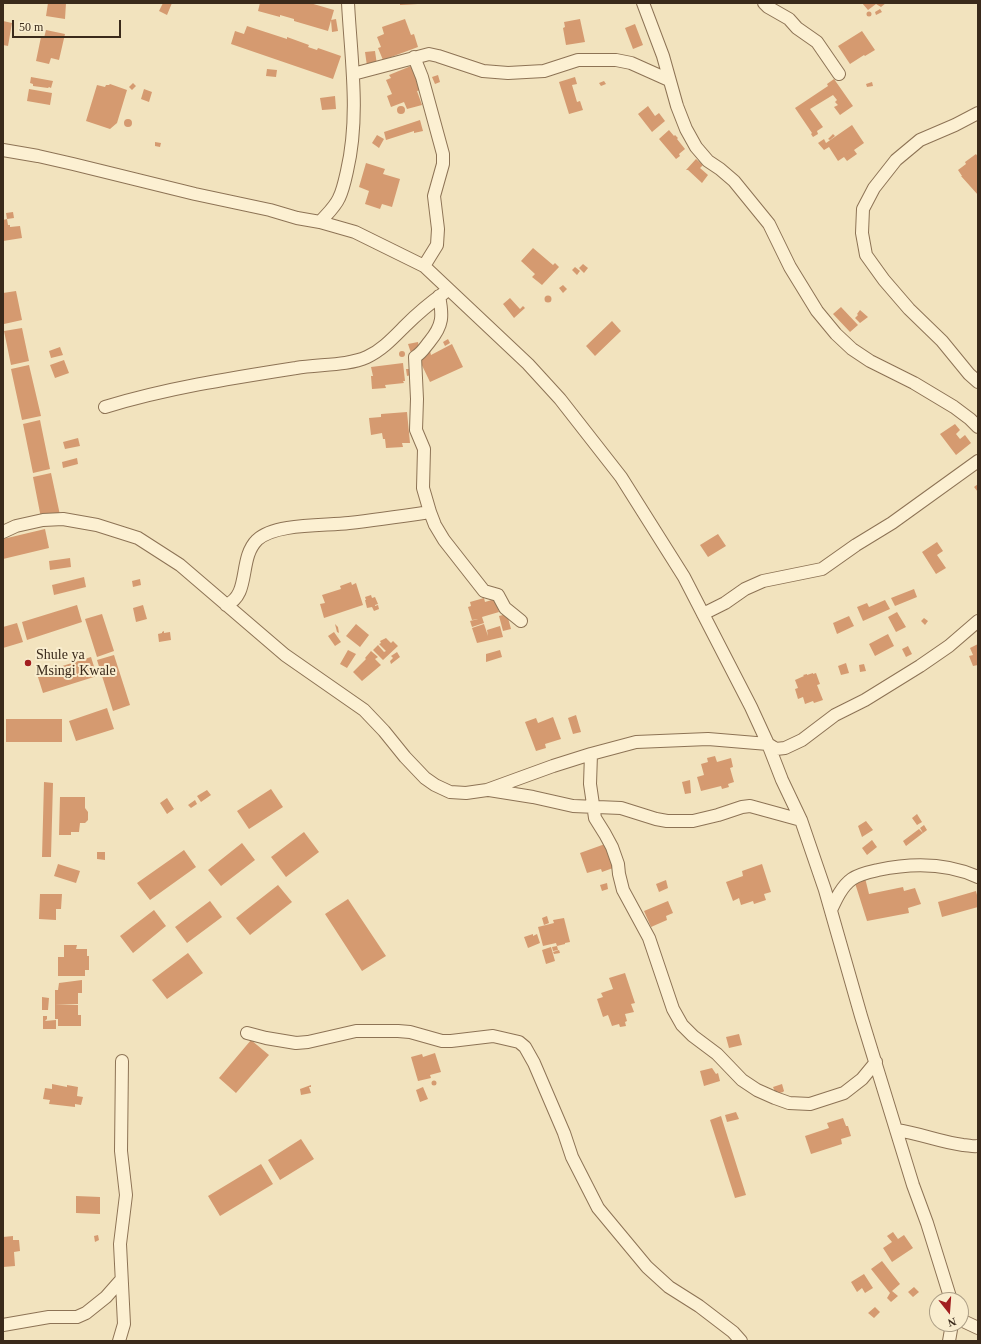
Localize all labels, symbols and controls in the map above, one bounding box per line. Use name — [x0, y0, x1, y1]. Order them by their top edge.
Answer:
scale bar — [14, 12, 123, 38]
text: 50 m — [19, 20, 43, 34]
place label: Shule ya Msingi Kwale — [36, 647, 116, 680]
marker: Shule ya Msingi Kwale — [23, 658, 33, 668]
north arrow — [929, 1292, 969, 1332]
text: N — [947, 1316, 958, 1329]

